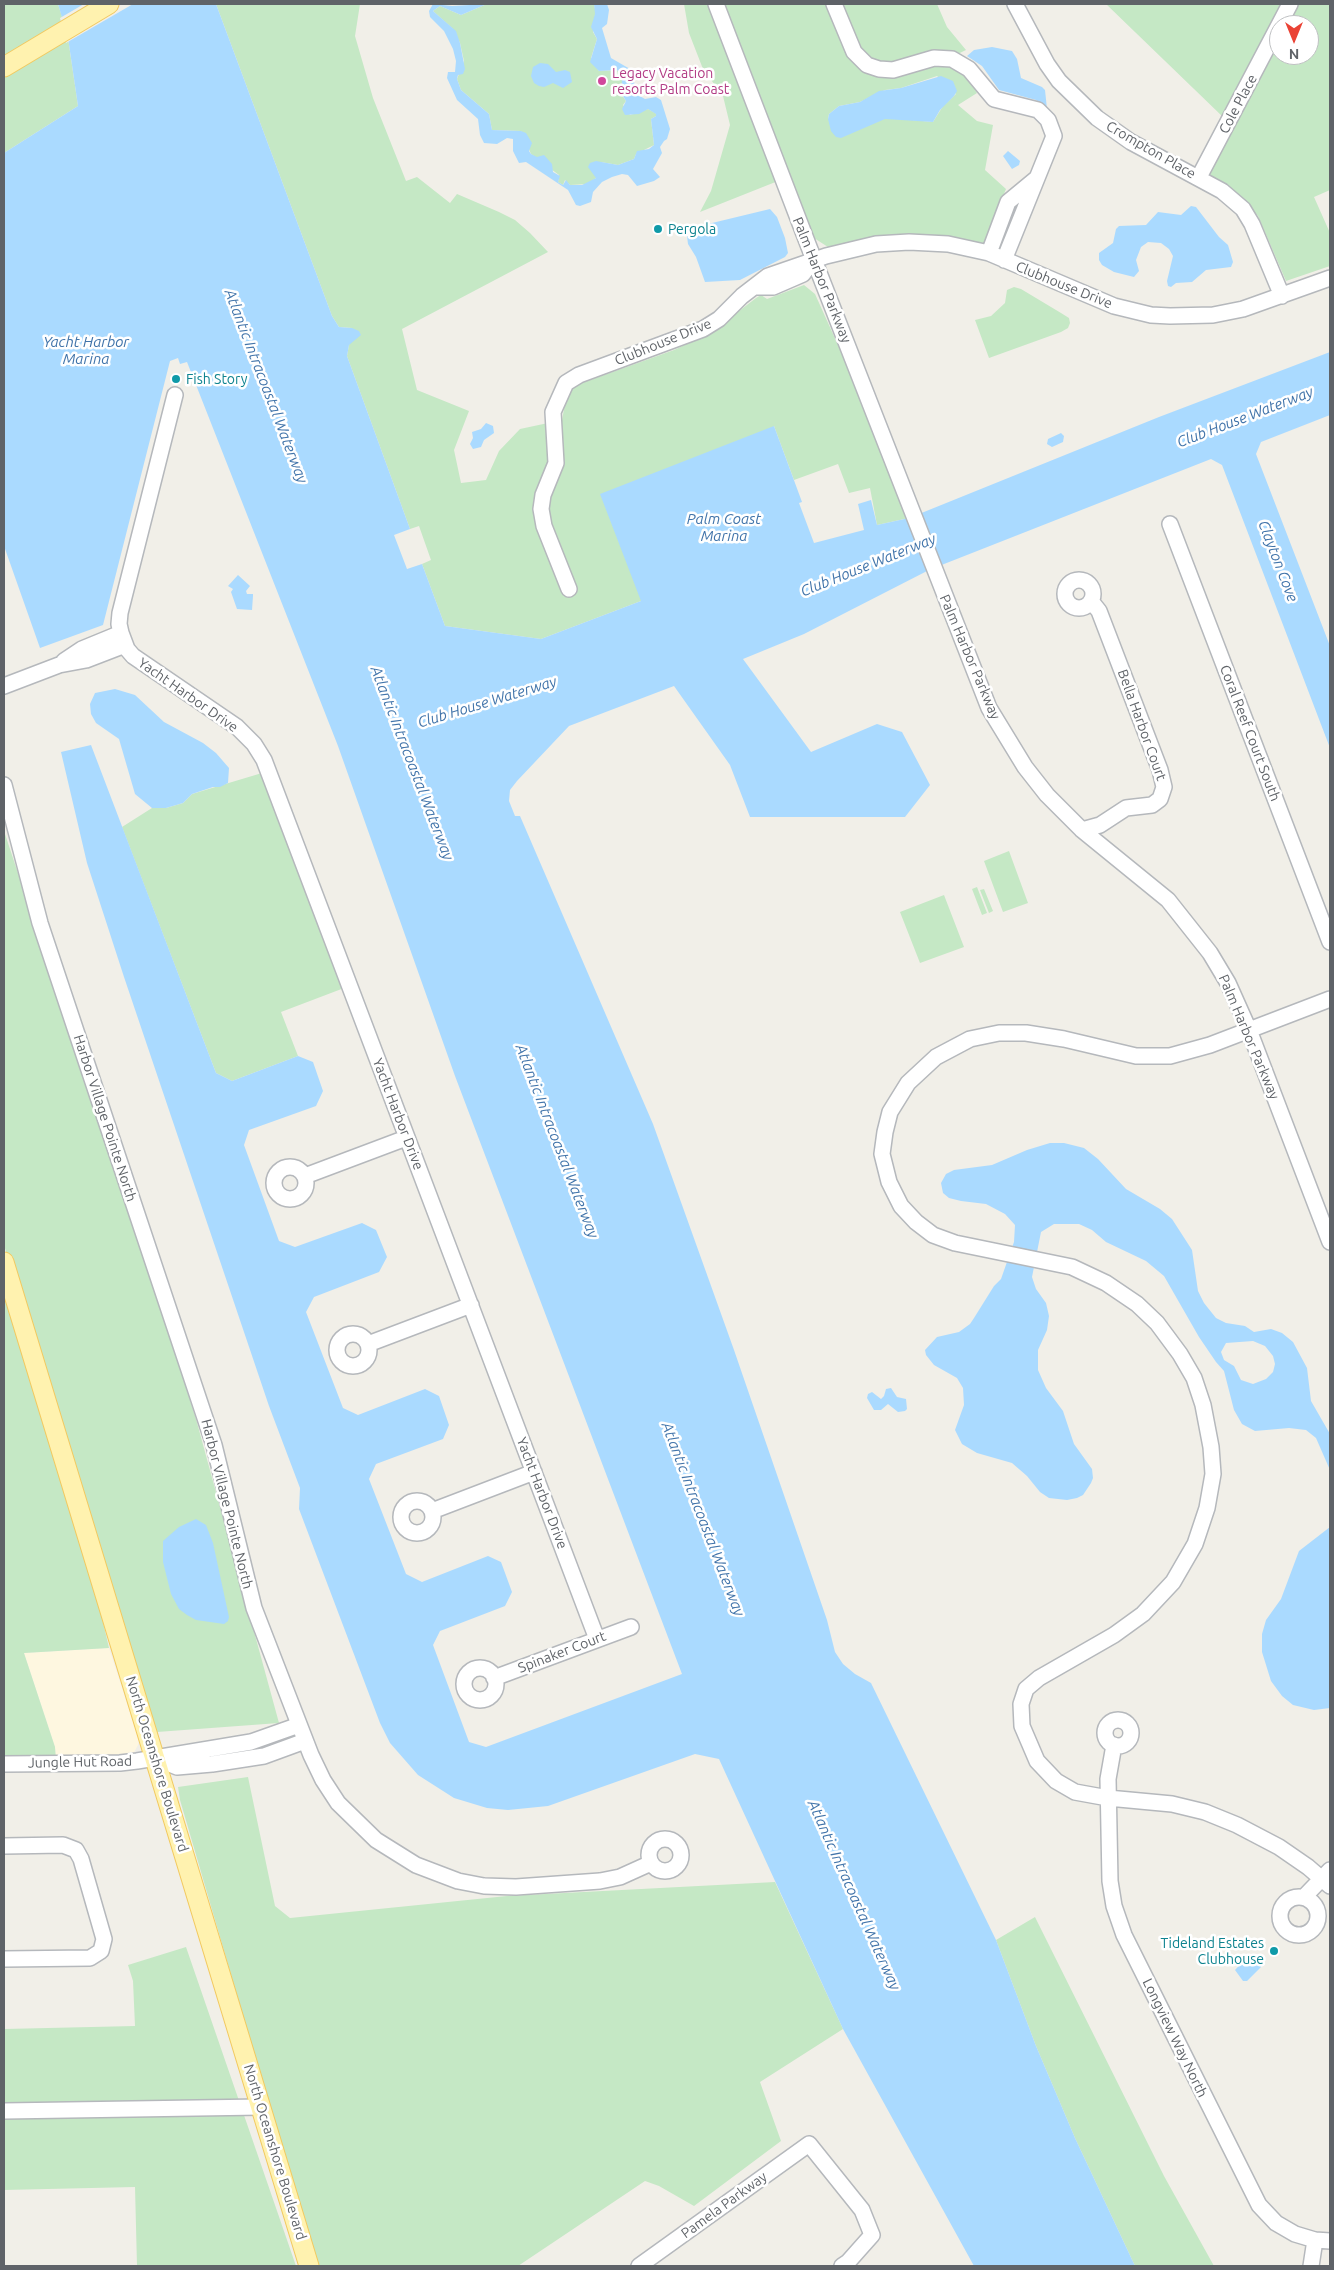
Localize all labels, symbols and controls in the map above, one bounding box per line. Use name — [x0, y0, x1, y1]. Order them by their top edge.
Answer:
north arrow — [1269, 15, 1319, 65]
text: N — [1289, 46, 1299, 62]
place label: Legacy Vacation resorts Palm Coast — [612, 65, 729, 98]
street label: Cole Place — [1215, 71, 1261, 137]
marker: Legacy Vacation resorts Palm Coast — [596, 75, 608, 87]
street label: Crompton Place — [1103, 118, 1199, 182]
street label: Palm Harbor Parkway — [789, 215, 855, 345]
place label: Pergola — [668, 221, 716, 237]
marker: Pergola — [652, 223, 664, 235]
street label: Clubhouse Drive — [1013, 258, 1115, 312]
water label: Atlantic Intracoastal Waterway — [221, 287, 311, 485]
street label: Clubhouse Drive — [612, 315, 714, 369]
water label: Yacht Harbor Marina — [43, 333, 129, 368]
place label: Fish Story — [186, 371, 247, 387]
marker: Fish Story — [170, 373, 182, 385]
water label: Club House Waterway — [1174, 383, 1316, 451]
water label: Palm Coast Marina — [687, 510, 761, 545]
water label: Clayton Cove — [1254, 518, 1302, 604]
water label: Club House Waterway — [798, 530, 938, 600]
street label: Palm Harbor Parkway — [936, 592, 1004, 722]
street label: Yacht Harbor Drive — [135, 654, 241, 736]
street label: Coral Reef Court South — [1216, 662, 1284, 804]
water label: Atlantic Intracoastal Waterway — [367, 664, 457, 862]
street label: Bella Harbor Court — [1114, 667, 1170, 783]
water label: Club House Waterway — [415, 672, 559, 732]
street label: Palm Harbor Parkway — [1215, 972, 1283, 1102]
street label: Harbor Village Pointe North — [70, 1032, 140, 1204]
water label: Atlantic Intracoastal Waterway — [512, 1042, 602, 1240]
street label: Yacht Harbor Drive — [369, 1056, 427, 1172]
street label: Harbor Village Pointe North — [198, 1417, 256, 1591]
water label: Atlantic Intracoastal Waterway — [658, 1420, 748, 1618]
street label: Yacht Harbor Drive — [513, 1435, 571, 1551]
street label: Spinaker Court — [516, 1628, 608, 1676]
street label: North Oceanshore Boulevard — [122, 1674, 192, 1854]
street label: Jungle Hut Road — [28, 1753, 132, 1771]
water label: Atlantic Intracoastal Waterway — [804, 1797, 904, 1993]
place label: Tideland Estates Clubhouse — [1160, 1935, 1264, 1968]
marker: Tideland Estates Clubhouse — [1268, 1945, 1280, 1957]
street label: Longview Way North — [1139, 1976, 1211, 2100]
street label: North Oceanshore Boulevard — [240, 2062, 310, 2242]
street label: Pamela Parkway — [678, 2168, 770, 2242]

